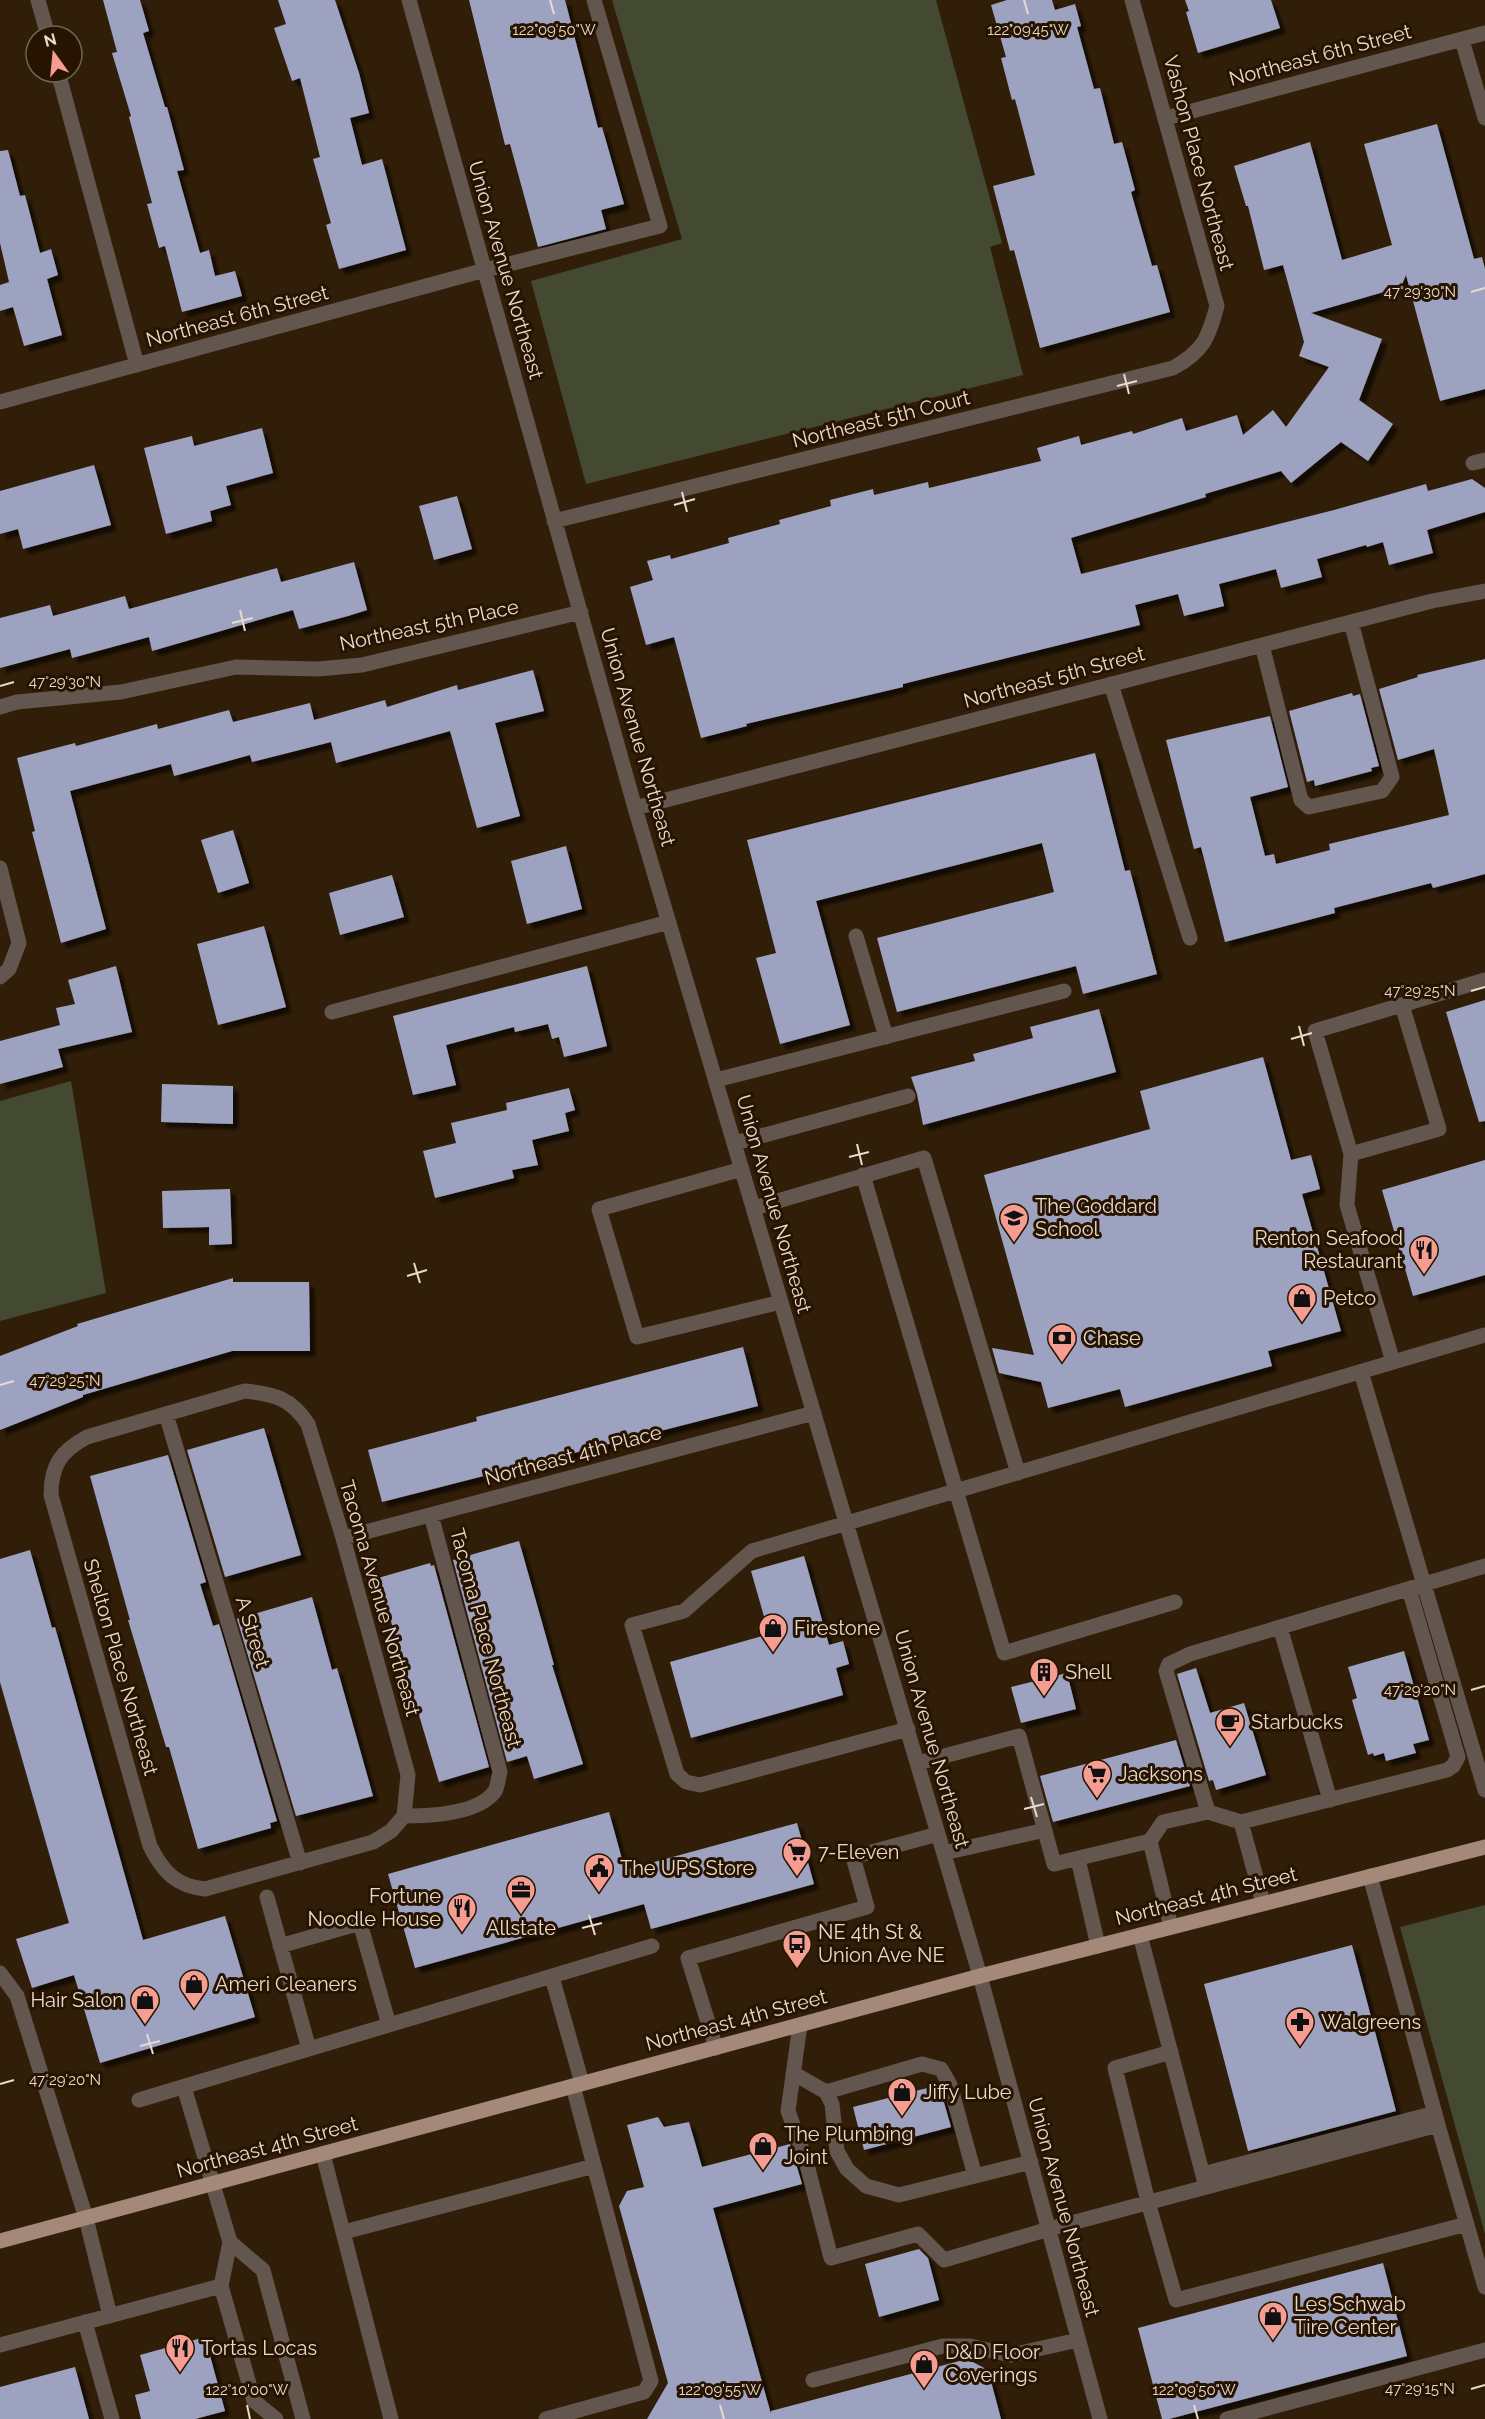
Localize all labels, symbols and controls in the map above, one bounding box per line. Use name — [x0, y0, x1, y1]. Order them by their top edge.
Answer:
street label: Northeast 6th Street — [1226, 19, 1414, 91]
text: 122°09'50"W — [512, 21, 596, 39]
text: 122°09'45"W — [987, 21, 1069, 39]
north arrow — [24, 24, 84, 84]
text: N — [42, 29, 59, 51]
street label: Vashon Place Northeast — [1159, 53, 1239, 273]
street label: Union Avenue Northeast — [463, 158, 549, 382]
street label: Northeast 6th Street — [143, 280, 331, 352]
text: 47°29'30"N — [1384, 283, 1456, 301]
street label: Northeast 5th Court — [790, 385, 973, 453]
street label: Northeast 5th Place — [337, 594, 521, 656]
street label: Union Avenue Northeast — [595, 625, 681, 849]
street label: Northeast 5th Street — [961, 641, 1147, 713]
text: 47°29'30"N — [29, 673, 101, 691]
text: 47°29'25"N — [1384, 982, 1456, 1000]
street label: Union Avenue Northeast — [731, 1092, 817, 1316]
place label: The Goddard School — [1035, 1194, 1157, 1241]
school or university icon: The Goddard School — [998, 1202, 1030, 1244]
place label: Renton Seafood Restaurant — [1255, 1226, 1403, 1273]
restaurant icon: Renton Seafood Restaurant — [1408, 1234, 1440, 1276]
shop icon: Petco — [1286, 1282, 1318, 1324]
place label: Petco — [1323, 1286, 1376, 1310]
bank icon: Chase — [1046, 1322, 1078, 1364]
place label: Chase — [1083, 1326, 1141, 1350]
text: 47°29'25"N — [29, 1372, 101, 1390]
street label: Northeast 4th Place — [482, 1420, 664, 1490]
street label: Tacoma Avenue Northeast — [335, 1477, 425, 1719]
street label: Tacoma Place Northeast — [445, 1526, 527, 1751]
street label: Shelton Place Northeast — [79, 1556, 164, 1778]
street label: A Street — [231, 1593, 275, 1671]
shop icon: Firestone — [757, 1612, 789, 1654]
place label: Firestone — [794, 1616, 880, 1640]
street label: Union Avenue Northeast — [889, 1627, 975, 1851]
building icon: Shell — [1028, 1656, 1060, 1698]
place label: Shell — [1065, 1660, 1112, 1684]
text: 47°29'20"N — [1384, 1681, 1456, 1699]
cafe icon: Starbucks — [1214, 1706, 1246, 1748]
place label: Starbucks — [1251, 1710, 1343, 1734]
supermarket icon: Jacksons — [1081, 1758, 1113, 1800]
place label: Jacksons — [1118, 1762, 1203, 1786]
supermarket icon: 7-Eleven — [781, 1836, 813, 1878]
place label: 7-Eleven — [818, 1840, 899, 1864]
public building icon: The UPS Store — [583, 1852, 615, 1894]
place label: The UPS Store — [620, 1856, 755, 1880]
street label: Northeast 4th Street — [1113, 1862, 1300, 1930]
office icon: Allstate — [505, 1874, 537, 1916]
place label: Fortune Noodle House — [307, 1884, 441, 1931]
restaurant icon: Fortune Noodle House — [446, 1892, 478, 1934]
place label: Allstate — [486, 1916, 556, 1940]
place label: NE 4th St & Union Ave NE — [818, 1920, 945, 1967]
bus stop icon: NE 4th St & Union Ave NE — [781, 1928, 813, 1970]
shop icon: Ameri Cleaners — [178, 1968, 210, 2010]
place label: Ameri Cleaners — [215, 1972, 357, 1996]
shop icon: Hair Salon — [129, 1984, 161, 2026]
street label: Northeast 4th Street — [643, 1984, 829, 2056]
place label: Hair Salon — [30, 1988, 124, 2012]
pharmacy icon: Walgreens — [1284, 2006, 1316, 2048]
place label: Walgreens — [1321, 2010, 1421, 2034]
text: 47°29'20"N — [29, 2071, 101, 2089]
shop icon: Jiffy Lube — [886, 2076, 918, 2118]
place label: Jiffy Lube — [923, 2080, 1012, 2104]
street label: Union Avenue Northeast — [1023, 2095, 1105, 2319]
street label: Northeast 4th Street — [174, 2111, 360, 2183]
place label: The Plumbing Joint — [784, 2122, 914, 2169]
shop icon: The Plumbing Joint — [747, 2130, 779, 2172]
place label: Les Schwab Tire Center — [1294, 2292, 1406, 2339]
shop icon: Les Schwab Tire Center — [1257, 2300, 1289, 2342]
restaurant icon: Tortas Locas — [164, 2332, 196, 2374]
place label: Tortas Locas — [201, 2336, 317, 2360]
place label: D&D Floor Coverings — [945, 2340, 1040, 2387]
shop icon: D&D Floor Coverings — [908, 2348, 940, 2390]
text: 47°29'15"N — [1385, 2380, 1455, 2398]
text: 122°10'00"W — [206, 2381, 289, 2399]
text: 122°09'55"W — [679, 2381, 761, 2399]
text: 122°09'50"W — [1152, 2381, 1236, 2399]

